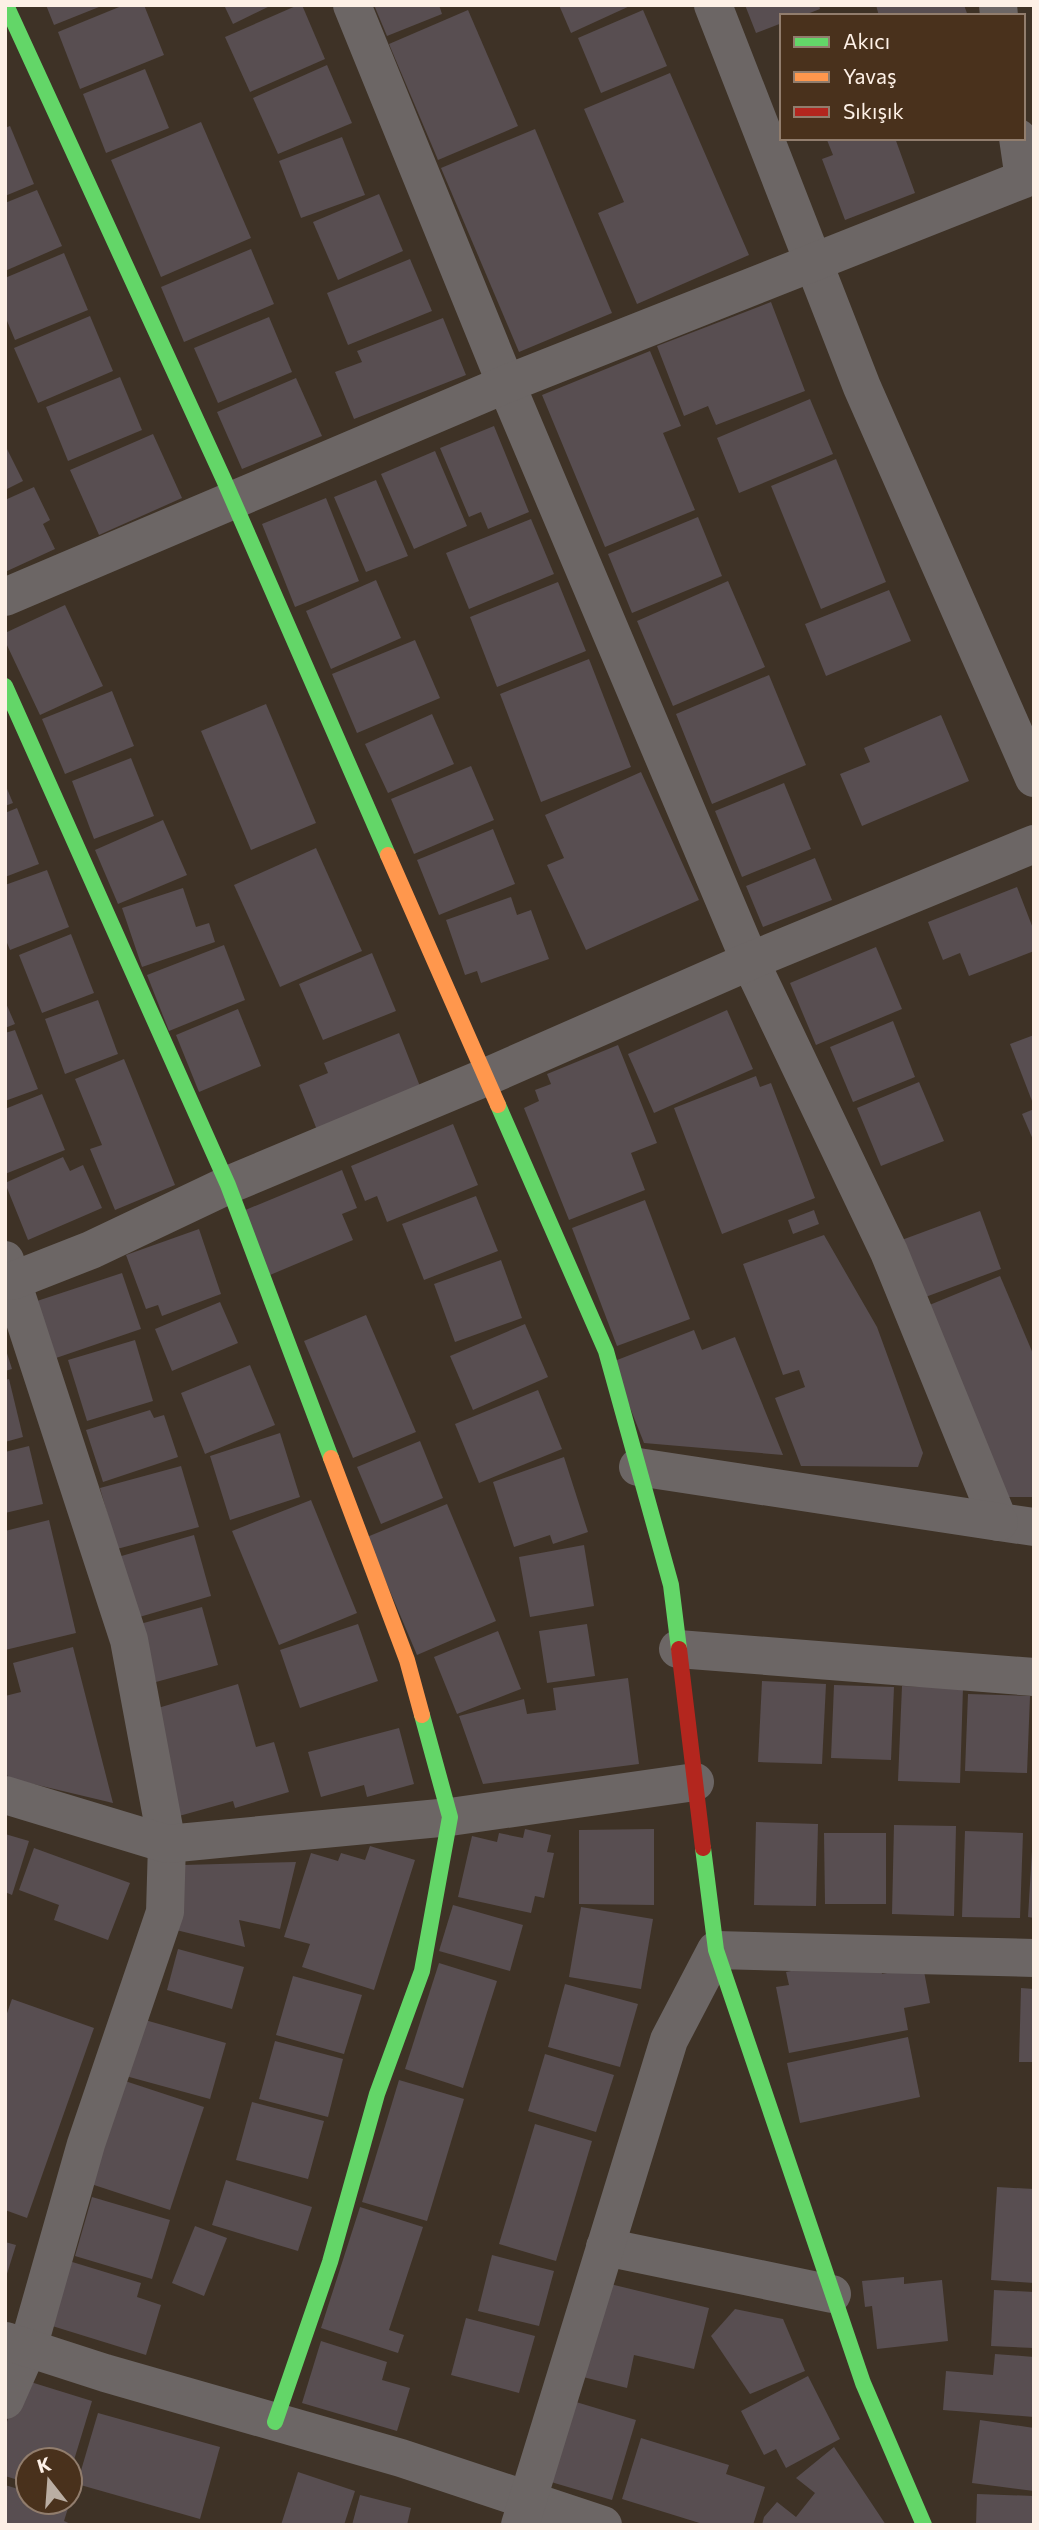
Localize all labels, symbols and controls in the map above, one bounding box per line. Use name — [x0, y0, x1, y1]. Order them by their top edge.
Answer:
legend — [780, 14, 1025, 140]
text: Akıcı — [843, 28, 890, 53]
text: Yavaş — [843, 63, 896, 88]
text: Sıkışık — [843, 98, 904, 123]
north arrow — [14, 2446, 84, 2516]
text: K — [34, 2451, 54, 2477]

